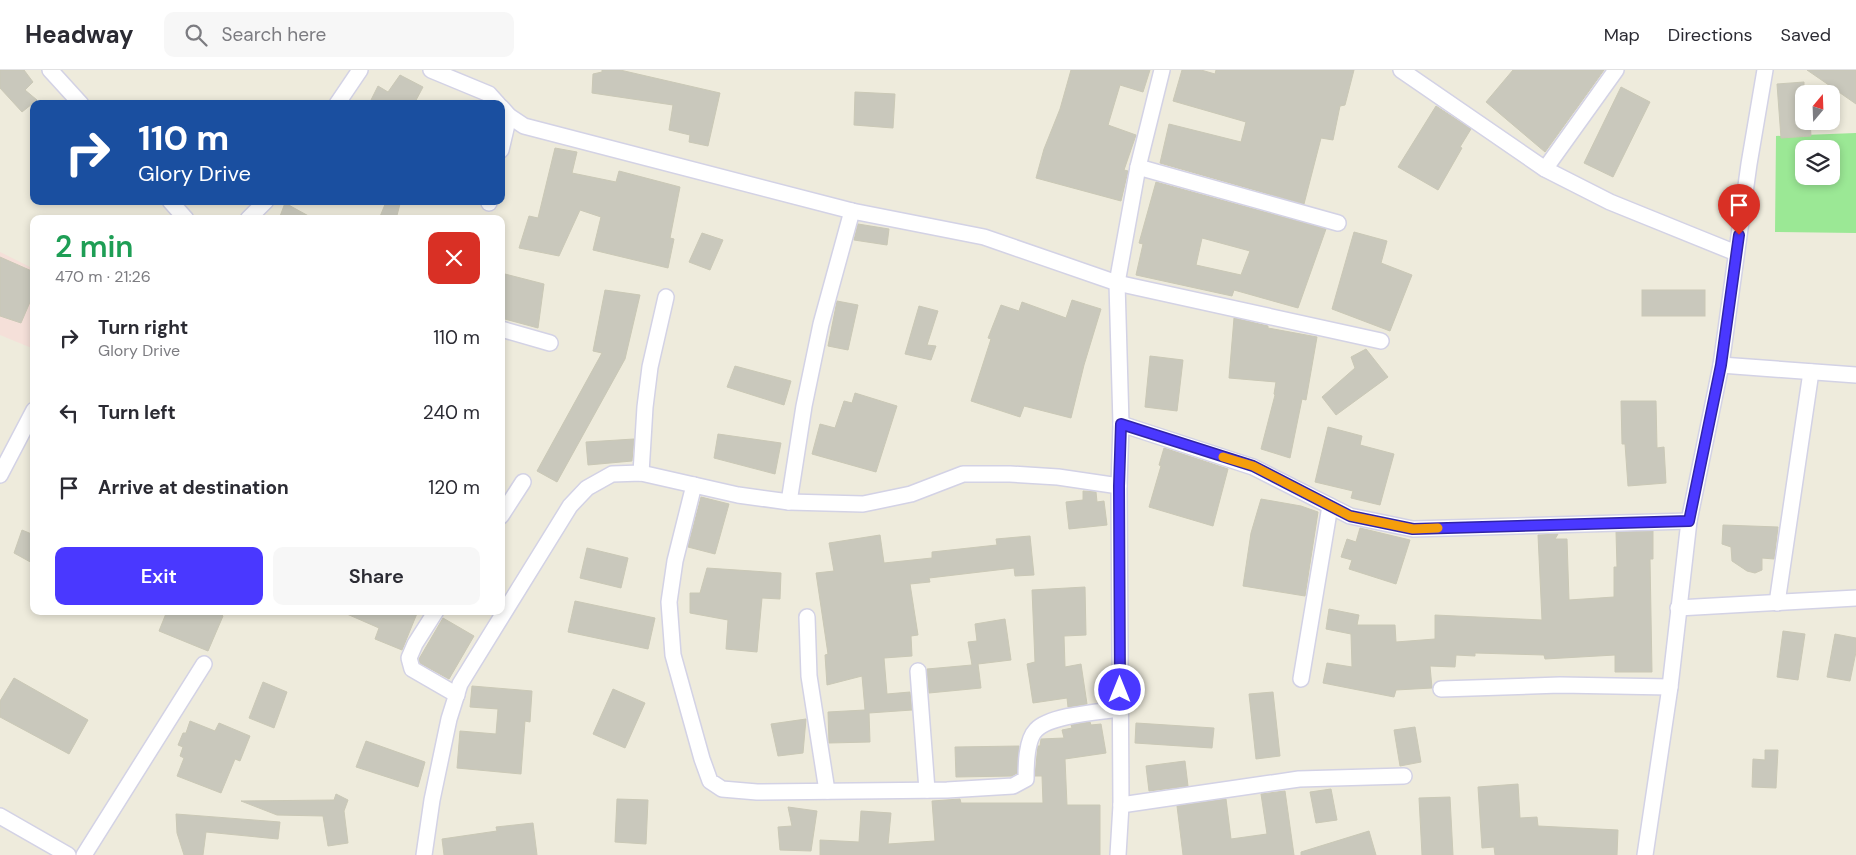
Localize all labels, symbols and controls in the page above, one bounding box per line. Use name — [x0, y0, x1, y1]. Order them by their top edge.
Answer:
search box — [164, 12, 514, 57]
text: Headway — [25, 19, 134, 50]
icon: search — [182, 21, 210, 49]
text: Search here — [222, 22, 326, 47]
text: Map — [1604, 23, 1640, 47]
text: Directions — [1668, 23, 1753, 47]
text: Saved — [1781, 23, 1831, 47]
north arrow — [1795, 85, 1840, 130]
map controls — [1795, 85, 1840, 185]
text: 110 m — [138, 115, 229, 161]
icon: right — [55, 120, 120, 185]
button: layers — [1795, 140, 1840, 185]
text: Glory Drive — [138, 159, 251, 188]
pin — [1718, 184, 1760, 235]
icon: arrive — [1725, 191, 1753, 219]
text: 2 min — [55, 227, 133, 266]
button: close — [428, 232, 480, 284]
text: 470 m · 21:26 — [55, 266, 151, 287]
text: Turn right — [98, 315, 188, 340]
icon: right — [55, 324, 83, 352]
text: 110 m — [433, 325, 480, 350]
text: Glory Drive — [98, 340, 180, 361]
icon: left — [55, 399, 83, 427]
text: Turn left — [98, 400, 176, 425]
text: 240 m — [423, 400, 480, 425]
icon: arrive — [55, 474, 83, 502]
text: Arrive at destination — [98, 475, 289, 500]
text: 120 m — [428, 475, 480, 500]
button: Exit — [55, 547, 263, 605]
button: Share — [273, 547, 480, 605]
position arrow — [1093, 663, 1145, 715]

